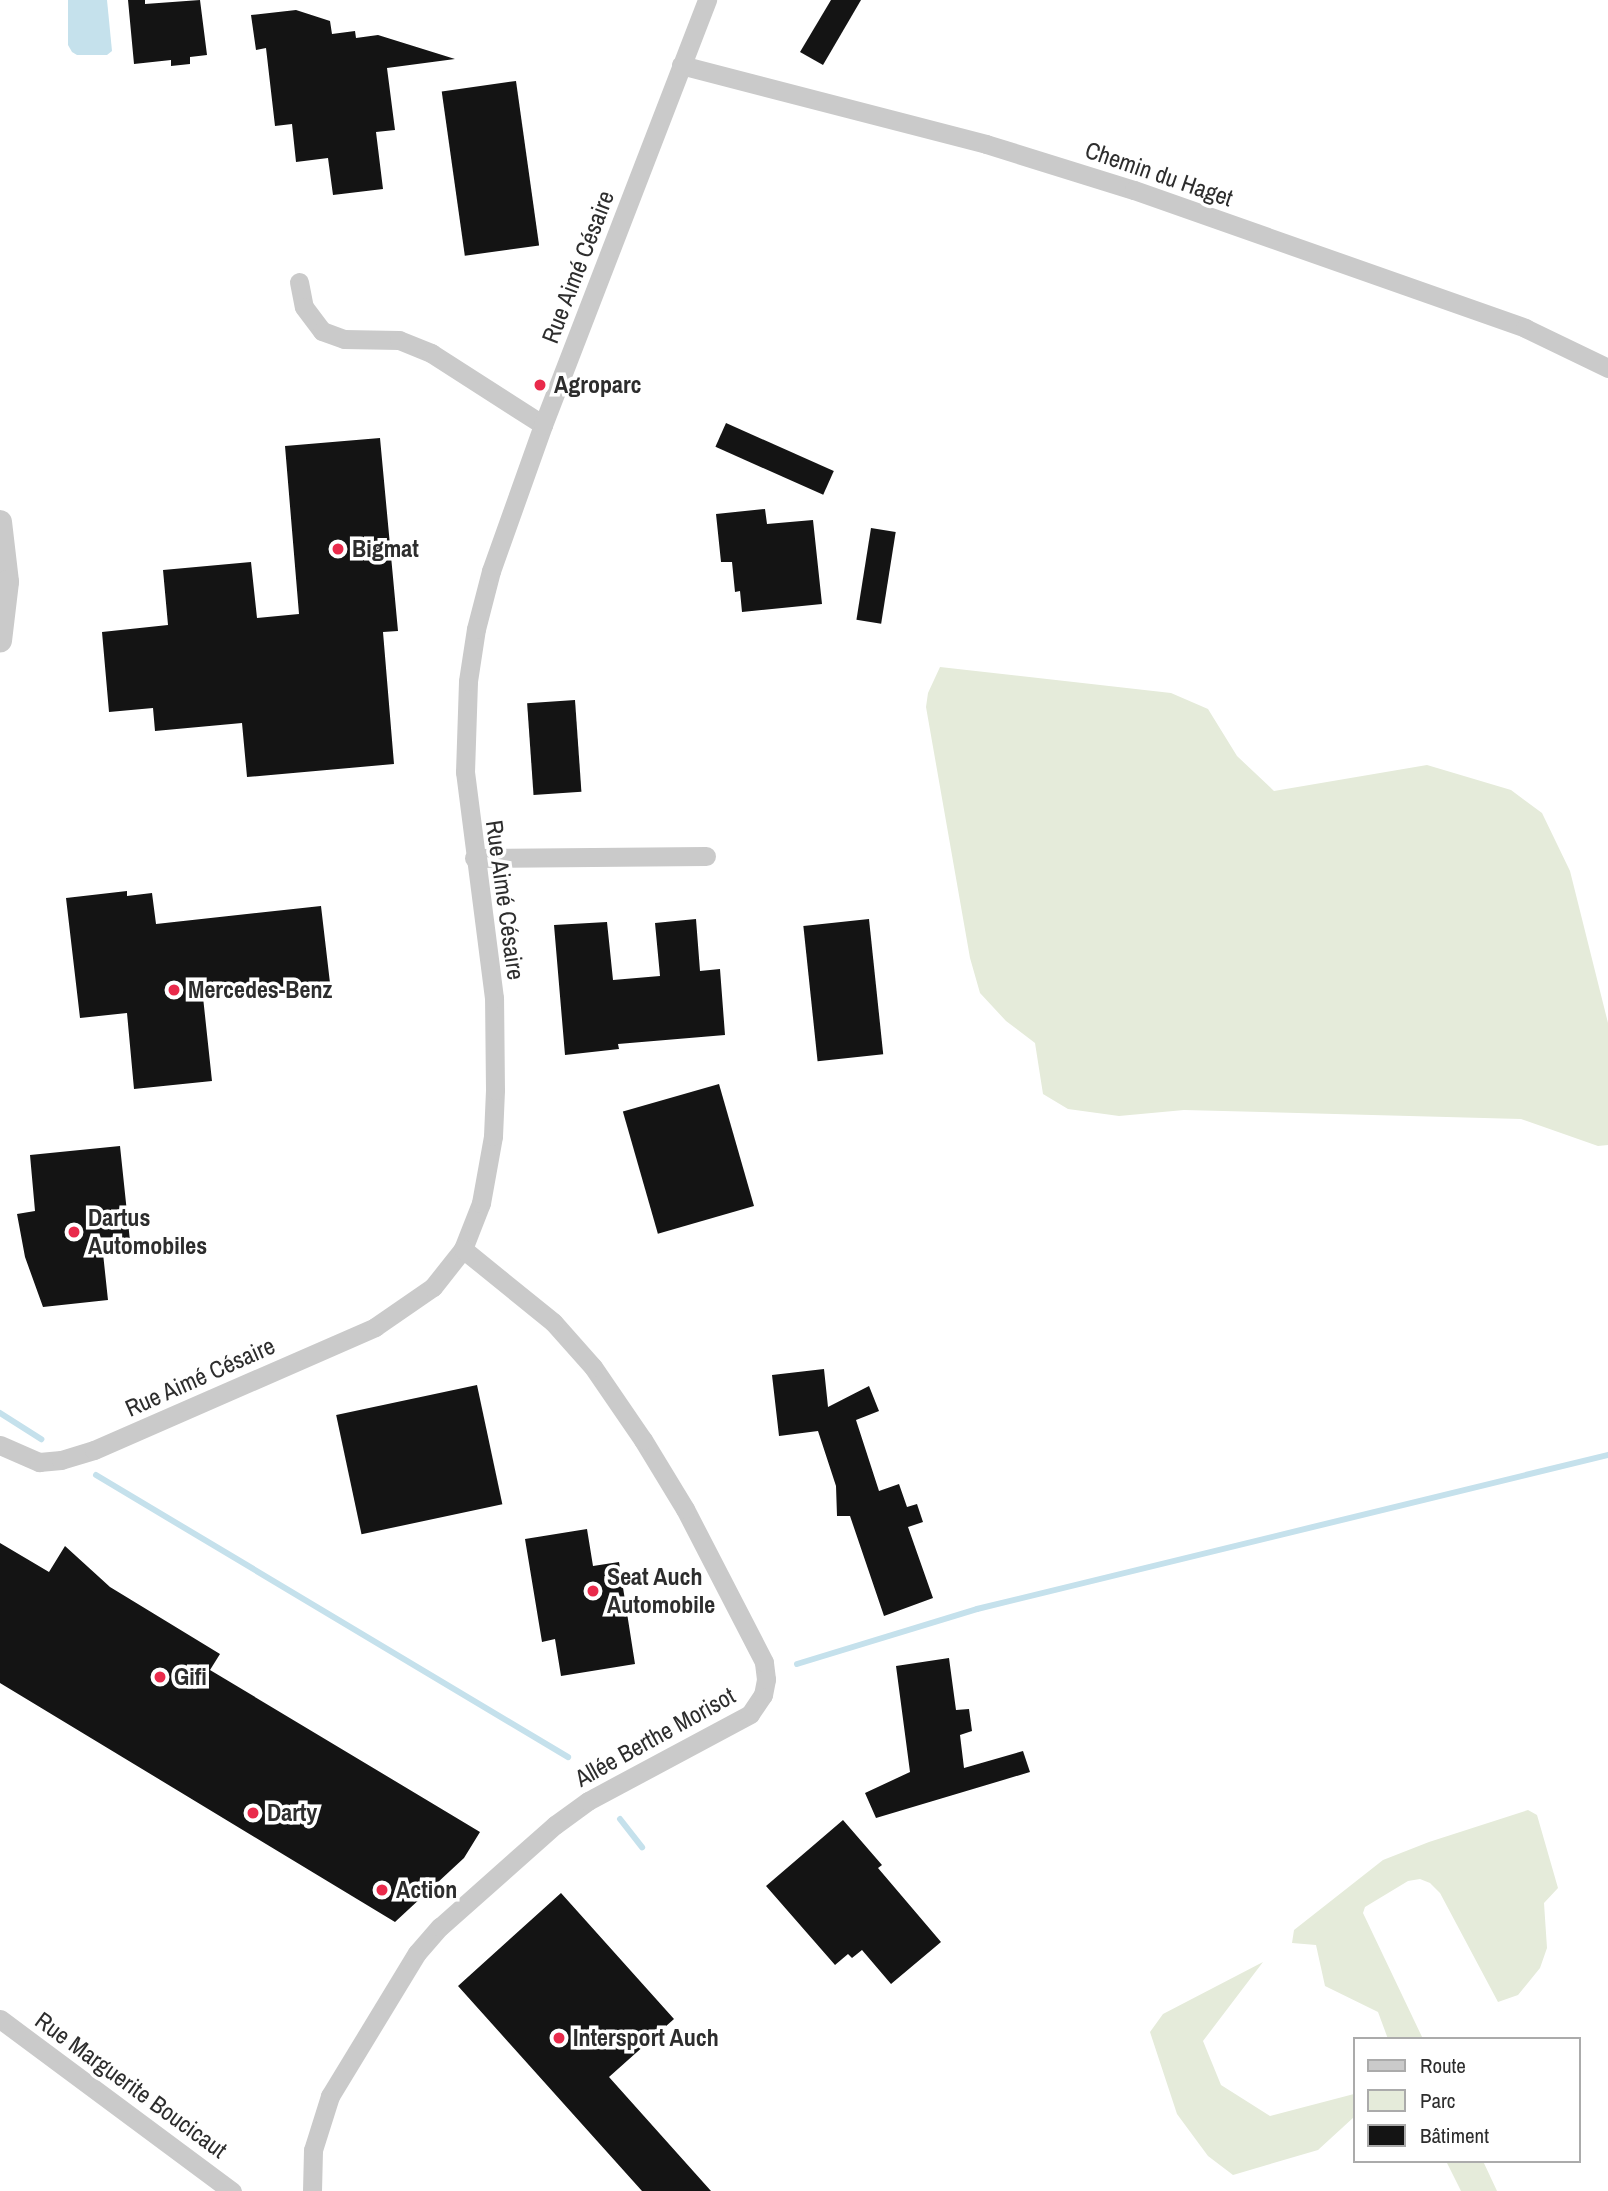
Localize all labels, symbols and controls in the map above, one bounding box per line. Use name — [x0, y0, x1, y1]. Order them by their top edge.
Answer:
street label: Chemin du Haget — [1081, 135, 1237, 213]
street label: Rue Aimé Césaire — [536, 186, 620, 348]
place label: Agroparc — [554, 371, 641, 399]
marker: Agroparc — [532, 377, 548, 393]
place label: Bigmat — [352, 535, 419, 563]
marker: Bigmat — [330, 541, 346, 557]
street label: Rue Aimé Césaire — [479, 818, 531, 982]
place label: Mercedes-Benz — [188, 976, 332, 1004]
marker: Mercedes-Benz — [166, 982, 182, 998]
place label: Dartus Automobiles — [88, 1204, 207, 1260]
marker: Dartus Automobiles — [66, 1224, 82, 1240]
street label: Rue Aimé Césaire — [120, 1331, 280, 1423]
place label: Seat Auch Automobile — [607, 1563, 715, 1619]
marker: Seat Auch Automobile — [585, 1583, 601, 1599]
place label: Gifi — [174, 1663, 207, 1691]
marker: Gifi — [152, 1669, 168, 1685]
street label: Allée Berthe Morisot — [570, 1681, 740, 1793]
place label: Darty — [267, 1799, 317, 1827]
marker: Darty — [245, 1805, 261, 1821]
place label: Action — [396, 1876, 457, 1904]
marker: Action — [374, 1882, 390, 1898]
street label: Rue Marguerite Boucicaut — [30, 2006, 232, 2164]
place label: Intersport Auch — [573, 2024, 720, 2052]
marker: Intersport Auch — [551, 2030, 567, 2046]
legend — [1352, 2037, 1580, 2163]
text: Route — [1420, 2051, 1466, 2080]
text: Parc — [1420, 2086, 1455, 2115]
text: Bâtiment — [1420, 2121, 1489, 2150]

